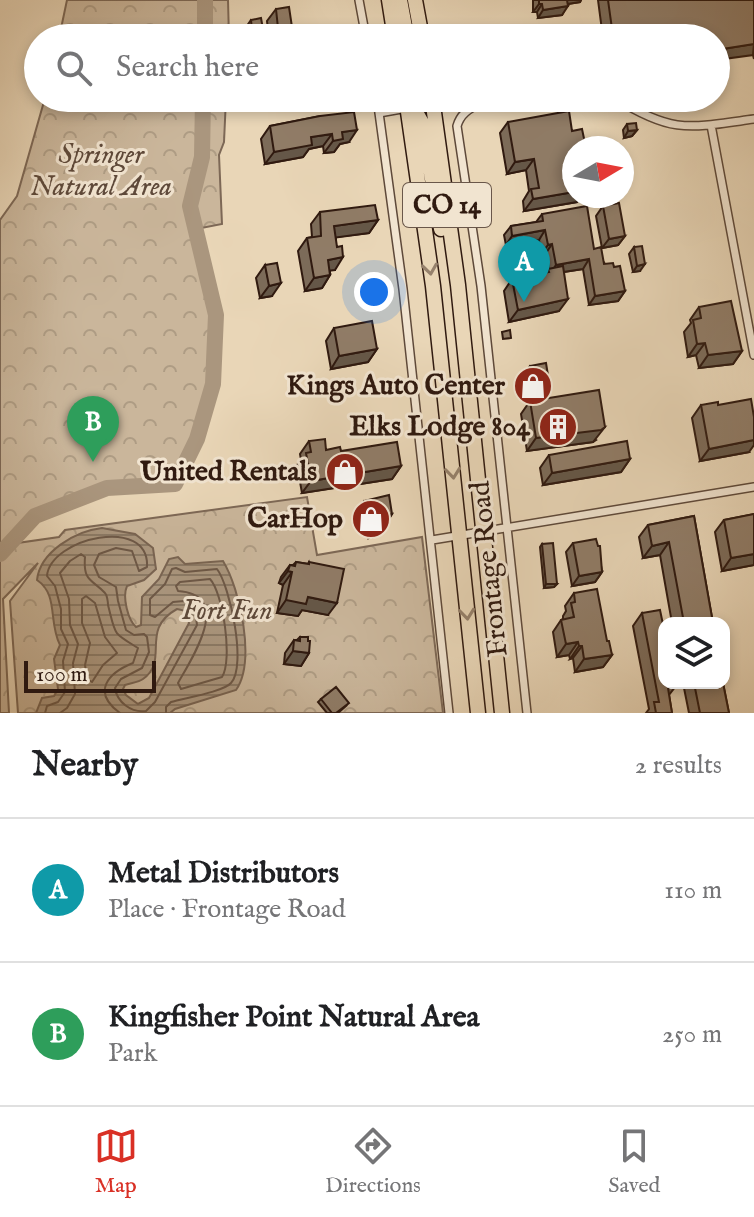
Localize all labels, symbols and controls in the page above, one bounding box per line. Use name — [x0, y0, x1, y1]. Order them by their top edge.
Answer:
search box — [24, 24, 730, 112]
icon: search — [52, 46, 96, 90]
text: Search here — [116, 49, 259, 87]
north arrow — [562, 136, 634, 208]
park label: Springer Natural Area — [30, 138, 172, 205]
road number: CO 14 — [403, 183, 491, 227]
pin: A — [498, 236, 550, 302]
one-way arrow — [421, 262, 438, 276]
your location — [354, 272, 394, 312]
shop icon: Kings Auto Center — [512, 365, 554, 407]
place label: Kings Auto Center — [287, 369, 506, 404]
pin: B — [67, 396, 119, 462]
building icon: Elks Lodge 804 — [537, 406, 579, 448]
place label: Elks Lodge 804 — [349, 410, 530, 445]
shop icon: United Rentals — [324, 451, 366, 493]
place label: United Rentals — [140, 455, 317, 490]
one-way arrow — [444, 467, 461, 480]
street label: Frontage Road — [463, 479, 517, 659]
shop icon: CarHop — [350, 498, 392, 540]
place label: CarHop — [247, 502, 343, 537]
park label: Fort Fun — [181, 594, 273, 629]
one-way arrow — [459, 607, 476, 620]
map controls — [658, 617, 730, 689]
button: layers — [658, 617, 730, 689]
scale bar — [24, 657, 156, 693]
text: 100 m — [36, 661, 88, 689]
text: Nearby — [32, 744, 138, 787]
text: 2 results — [635, 749, 722, 782]
text: Metal Distributors — [108, 855, 339, 893]
text: A — [49, 874, 67, 907]
text: 110 m — [664, 874, 722, 907]
text: Place · Frontage Road — [108, 893, 346, 926]
text: Kingfisher Point Natural Area — [108, 999, 480, 1037]
text: B — [49, 1018, 67, 1051]
text: 250 m — [662, 1018, 722, 1051]
text: Park — [108, 1037, 157, 1070]
tab: Map — [94, 1124, 138, 1200]
tab: Directions — [325, 1124, 421, 1200]
tab: Saved — [608, 1124, 660, 1200]

